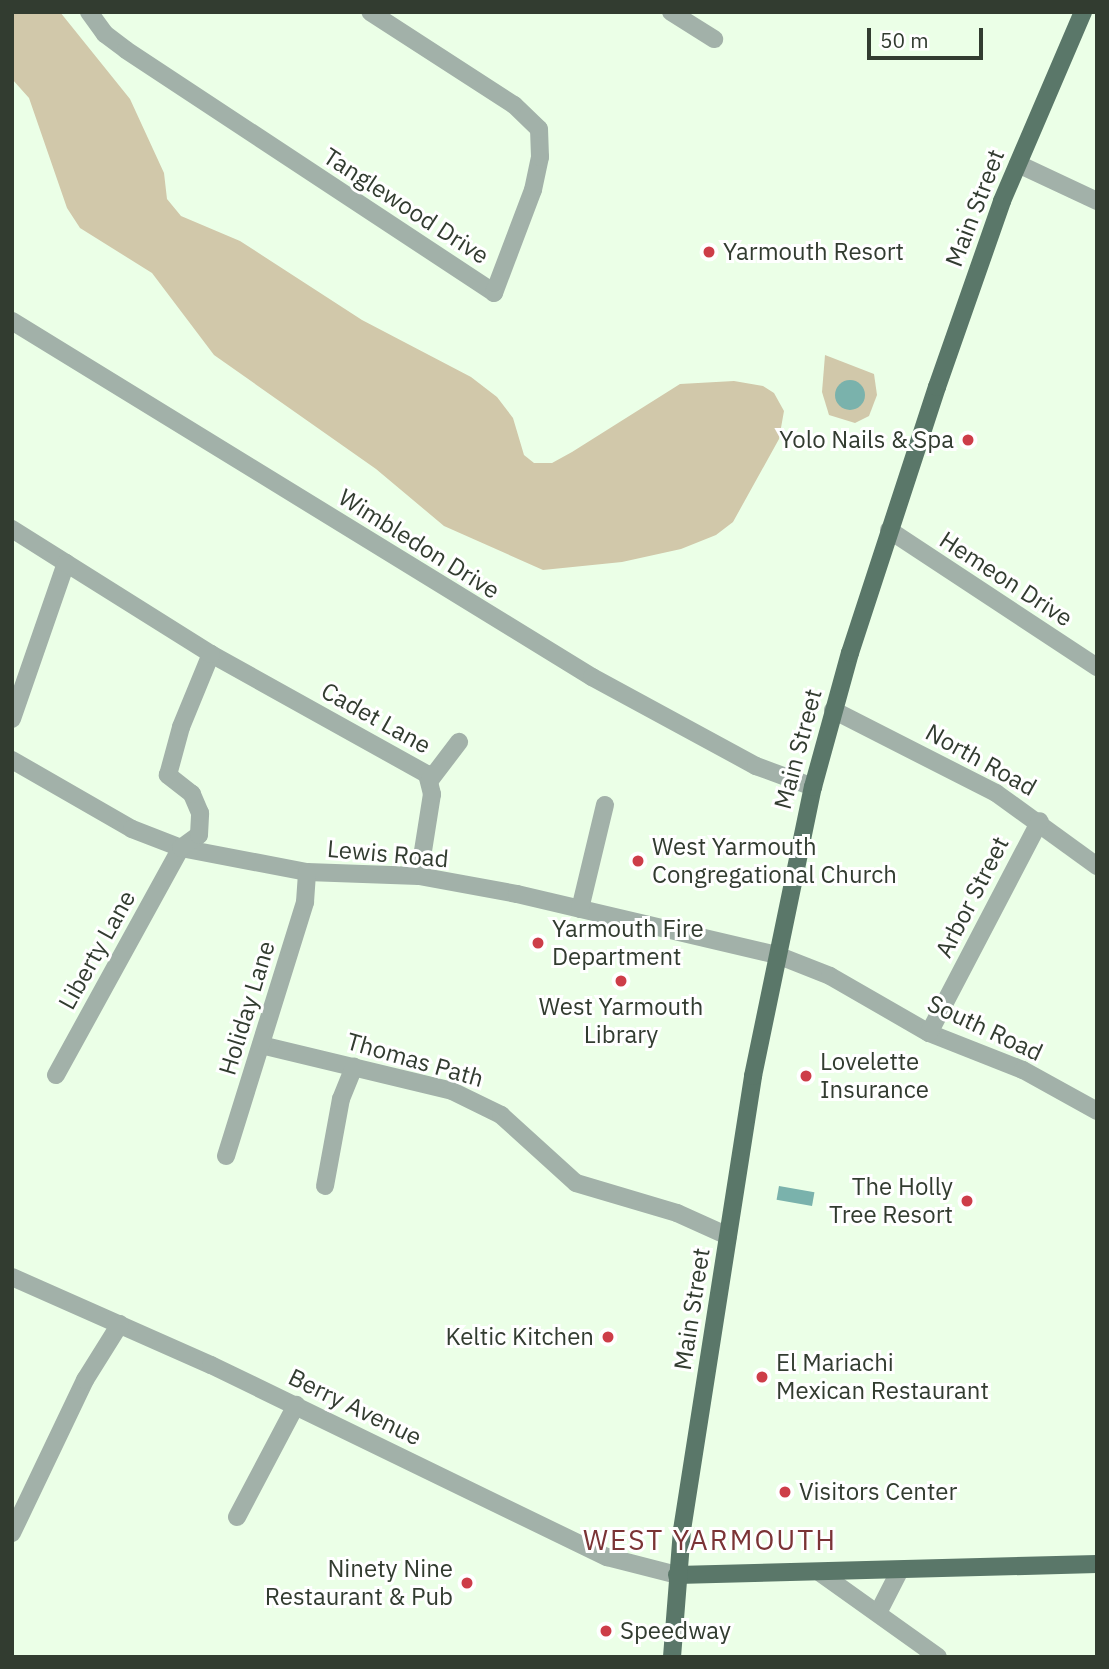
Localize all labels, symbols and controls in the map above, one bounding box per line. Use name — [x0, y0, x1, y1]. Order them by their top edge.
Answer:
scale bar — [871, 14, 986, 58]
text: 50 m — [880, 26, 929, 54]
street label: Tanglewood Drive — [318, 142, 494, 270]
street label: Main Street — [939, 145, 1011, 271]
place label: Yarmouth Resort — [723, 238, 904, 266]
marker: Yarmouth Resort — [701, 244, 717, 260]
place label: Yolo Nails & Spa — [779, 426, 954, 454]
marker: Yolo Nails & Spa — [960, 432, 976, 448]
street label: Wimbledon Drive — [333, 483, 505, 605]
street label: Hemeon Drive — [934, 525, 1078, 633]
street label: Cadet Lane — [316, 676, 436, 760]
street label: Main Street — [768, 686, 828, 812]
street label: North Road — [921, 718, 1041, 802]
street label: Arbor Street — [929, 832, 1015, 962]
place label: West Yarmouth Congregational Church — [652, 833, 897, 889]
street label: Lewis Road — [326, 834, 450, 874]
marker: West Yarmouth Congregational Church — [630, 853, 646, 869]
street label: Liberty Lane — [52, 885, 142, 1015]
place label: Yarmouth Fire Department — [552, 915, 704, 971]
marker: Yarmouth Fire Department — [530, 935, 546, 951]
street label: Holiday Lane — [213, 937, 281, 1079]
marker: West Yarmouth Library — [613, 973, 629, 989]
street label: South Road — [923, 989, 1047, 1067]
place label: West Yarmouth Library — [539, 993, 703, 1049]
street label: Thomas Path — [343, 1027, 487, 1093]
place label: Lovelette Insurance — [820, 1048, 929, 1104]
marker: Lovelette Insurance — [798, 1068, 814, 1084]
place label: The Holly Tree Resort — [829, 1173, 953, 1229]
marker: The Holly Tree Resort — [959, 1193, 975, 1209]
street label: Main Street — [668, 1246, 716, 1372]
place label: Keltic Kitchen — [446, 1323, 594, 1351]
marker: Keltic Kitchen — [600, 1329, 616, 1345]
place label: El Mariachi Mexican Restaurant — [776, 1349, 989, 1405]
street label: Berry Avenue — [284, 1362, 426, 1452]
marker: El Mariachi Mexican Restaurant — [754, 1369, 770, 1385]
place label: Visitors Center — [799, 1478, 957, 1506]
marker: Visitors Center — [777, 1484, 793, 1500]
district label: WEST YARMOUTH — [585, 1523, 835, 1557]
place label: Ninety Nine Restaurant & Pub — [265, 1555, 453, 1611]
marker: Ninety Nine Restaurant & Pub — [459, 1575, 475, 1591]
place label: Speedway — [620, 1617, 731, 1645]
marker: Speedway — [598, 1623, 614, 1639]

